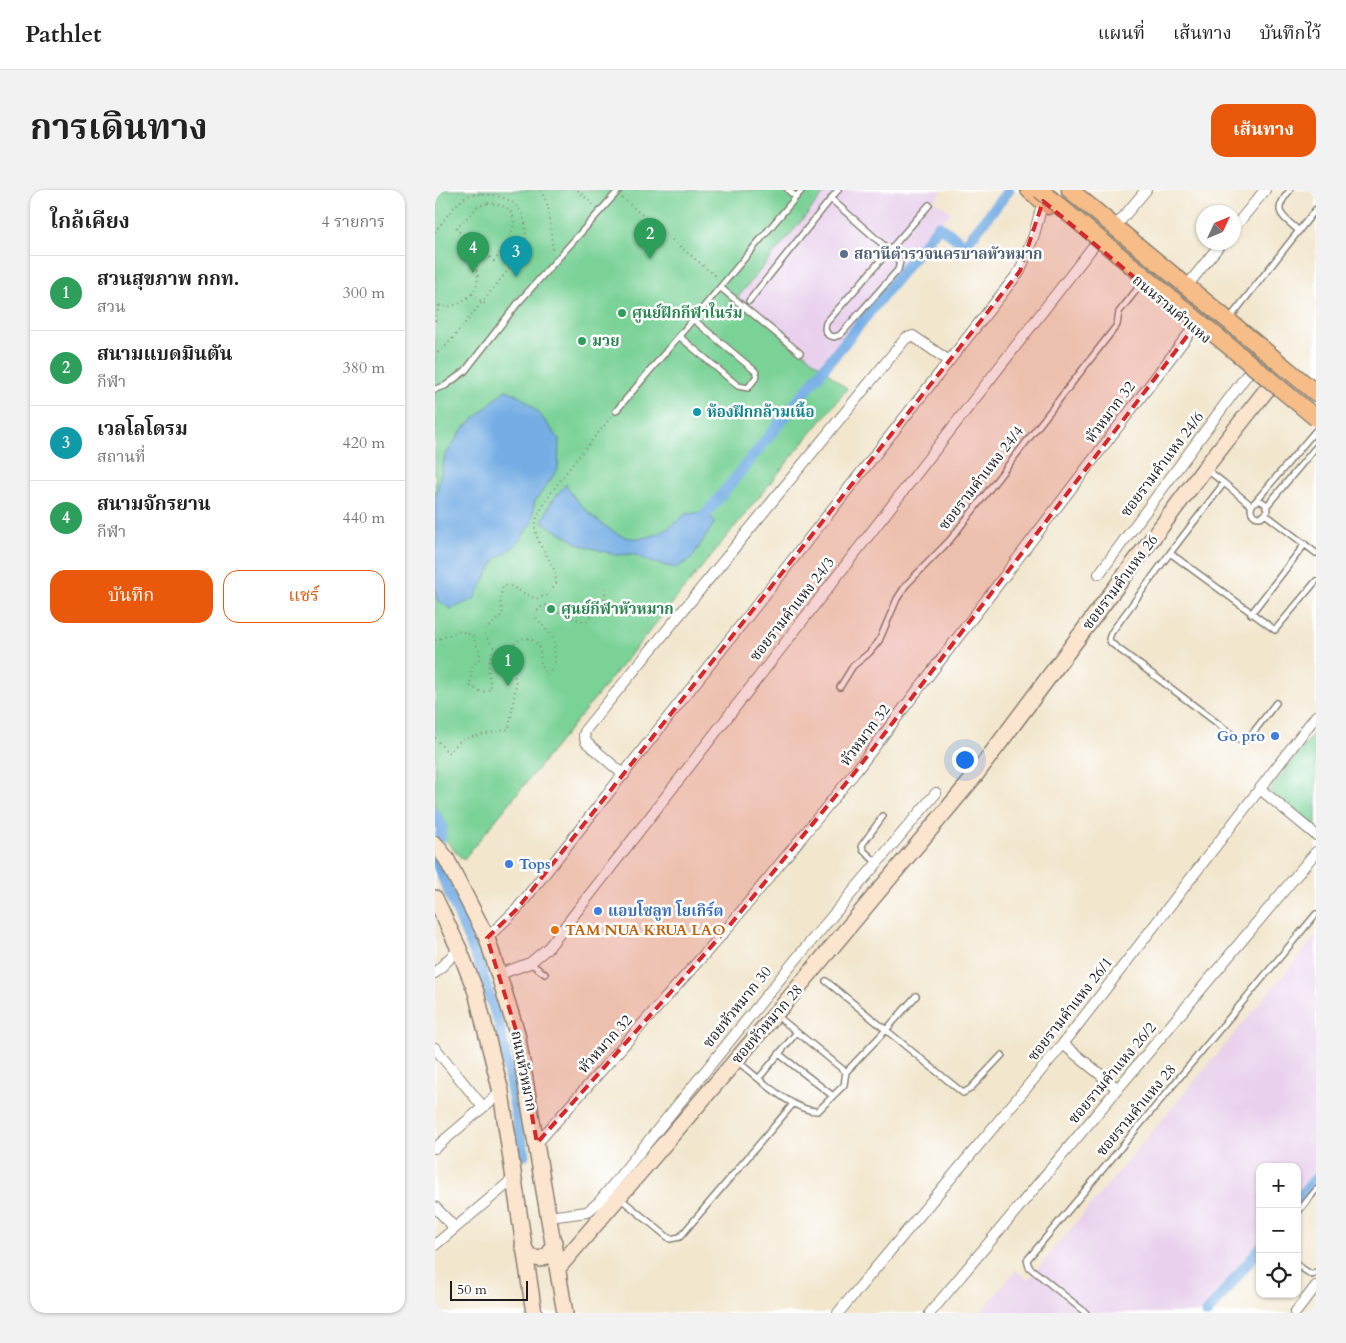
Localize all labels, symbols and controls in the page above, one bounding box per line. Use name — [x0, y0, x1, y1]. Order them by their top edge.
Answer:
text: Pathlet — [25, 18, 102, 51]
text: แผนที่ — [1098, 21, 1145, 46]
text: เส้นทาง — [1173, 21, 1232, 46]
text: บันทึกไว้ — [1260, 21, 1321, 46]
text: การเดินทาง — [30, 104, 208, 152]
button: เส้นทาง — [1211, 104, 1316, 157]
north arrow — [1196, 205, 1241, 250]
text: ใกล้เคียง — [50, 207, 130, 236]
text: 4 รายการ — [322, 211, 385, 233]
pin: 2 — [634, 218, 666, 259]
pin: 4 — [457, 232, 489, 273]
pin: 3 — [500, 236, 532, 277]
place label: สถานีตำรวจนครบาลหัวหมาก — [854, 244, 1043, 264]
marker: สถานีตำรวจนครบาลหัวหมาก — [838, 248, 850, 260]
text: สวนสุขภาพ กกท. — [97, 266, 239, 292]
street label: ถนนรามคำแหง — [1128, 270, 1216, 348]
text: 1 — [62, 282, 70, 304]
text: 300 m — [343, 282, 385, 304]
text: สวน — [97, 296, 126, 318]
place label: ศูนย์ฝึกกีฬาในร่ม — [632, 302, 743, 323]
marker: ศูนย์ฝึกกีฬาในร่ม — [616, 307, 628, 319]
place label: มวย — [592, 331, 620, 351]
marker: มวย — [576, 335, 588, 347]
text: สนามแบดมินตัน — [97, 341, 232, 367]
text: 2 — [62, 357, 70, 379]
text: 380 m — [343, 357, 385, 379]
text: กีฬา — [97, 371, 126, 393]
street label: หัวหมาก 32 — [1080, 377, 1140, 447]
place label: ห้องฝึกกล้ามเนื้อ — [707, 401, 815, 422]
marker: ห้องฝึกกล้ามเนื้อ — [691, 406, 703, 418]
street label: ซอยรามคำแหง 24/6 — [1116, 407, 1208, 521]
text: เวลโลโดรม — [97, 416, 188, 442]
street label: ซอยรามคำแหง 24/4 — [934, 422, 1028, 534]
text: 3 — [62, 432, 70, 454]
text: 420 m — [343, 432, 385, 454]
text: สถานที่ — [97, 446, 145, 468]
text: สนามจักรยาน — [97, 491, 211, 517]
text: 4 — [62, 507, 70, 529]
text: 440 m — [343, 507, 385, 529]
text: กีฬา — [97, 521, 126, 543]
street label: ซอยรามคำแหง 26 — [1078, 530, 1163, 634]
street label: ซอยรามคำแหง 24/3 — [745, 553, 839, 665]
button: บันทึก — [50, 570, 213, 623]
button: แชร์ — [223, 570, 385, 623]
place label: ศูนย์กีฬาหัวหมาก — [561, 599, 674, 619]
marker: ศูนย์กีฬาหัวหมาก — [545, 603, 557, 615]
pin: 1 — [492, 645, 524, 686]
street label: หัวหมาก 32 — [835, 700, 895, 770]
place label: Go pro — [1217, 726, 1265, 746]
marker: Go pro — [1269, 730, 1281, 742]
your location — [952, 747, 978, 773]
place label: Tops — [519, 854, 551, 874]
marker: Tops — [503, 858, 515, 870]
place label: แอบโซลูท โยเกิร์ต — [608, 900, 724, 921]
marker: แอบโซลูท โยเกิร์ต — [592, 905, 604, 917]
place label: TAM NUA KRUA LAO — [565, 920, 726, 940]
marker: TAM NUA KRUA LAO — [549, 924, 561, 936]
street label: ซอยรามคำแหง 26/1 — [1023, 953, 1117, 1065]
street label: ซอยหัวหมาก 30 — [698, 962, 776, 1052]
street label: ซอยหัวหมาก 28 — [727, 980, 807, 1068]
street label: หัวหมาก 32 — [573, 1010, 637, 1078]
street label: ซอยรามคำแหง 26/2 — [1064, 1018, 1161, 1128]
street label: ถนนหัวหมาก — [506, 1029, 542, 1113]
street label: ซอยรามคำแหง 28 — [1092, 1060, 1180, 1160]
map controls — [1256, 1163, 1301, 1298]
button: + — [1256, 1163, 1301, 1208]
button: − — [1256, 1208, 1301, 1253]
button: locate — [1256, 1253, 1301, 1298]
scale bar — [450, 1278, 527, 1301]
text: 50 m — [457, 1280, 487, 1299]

